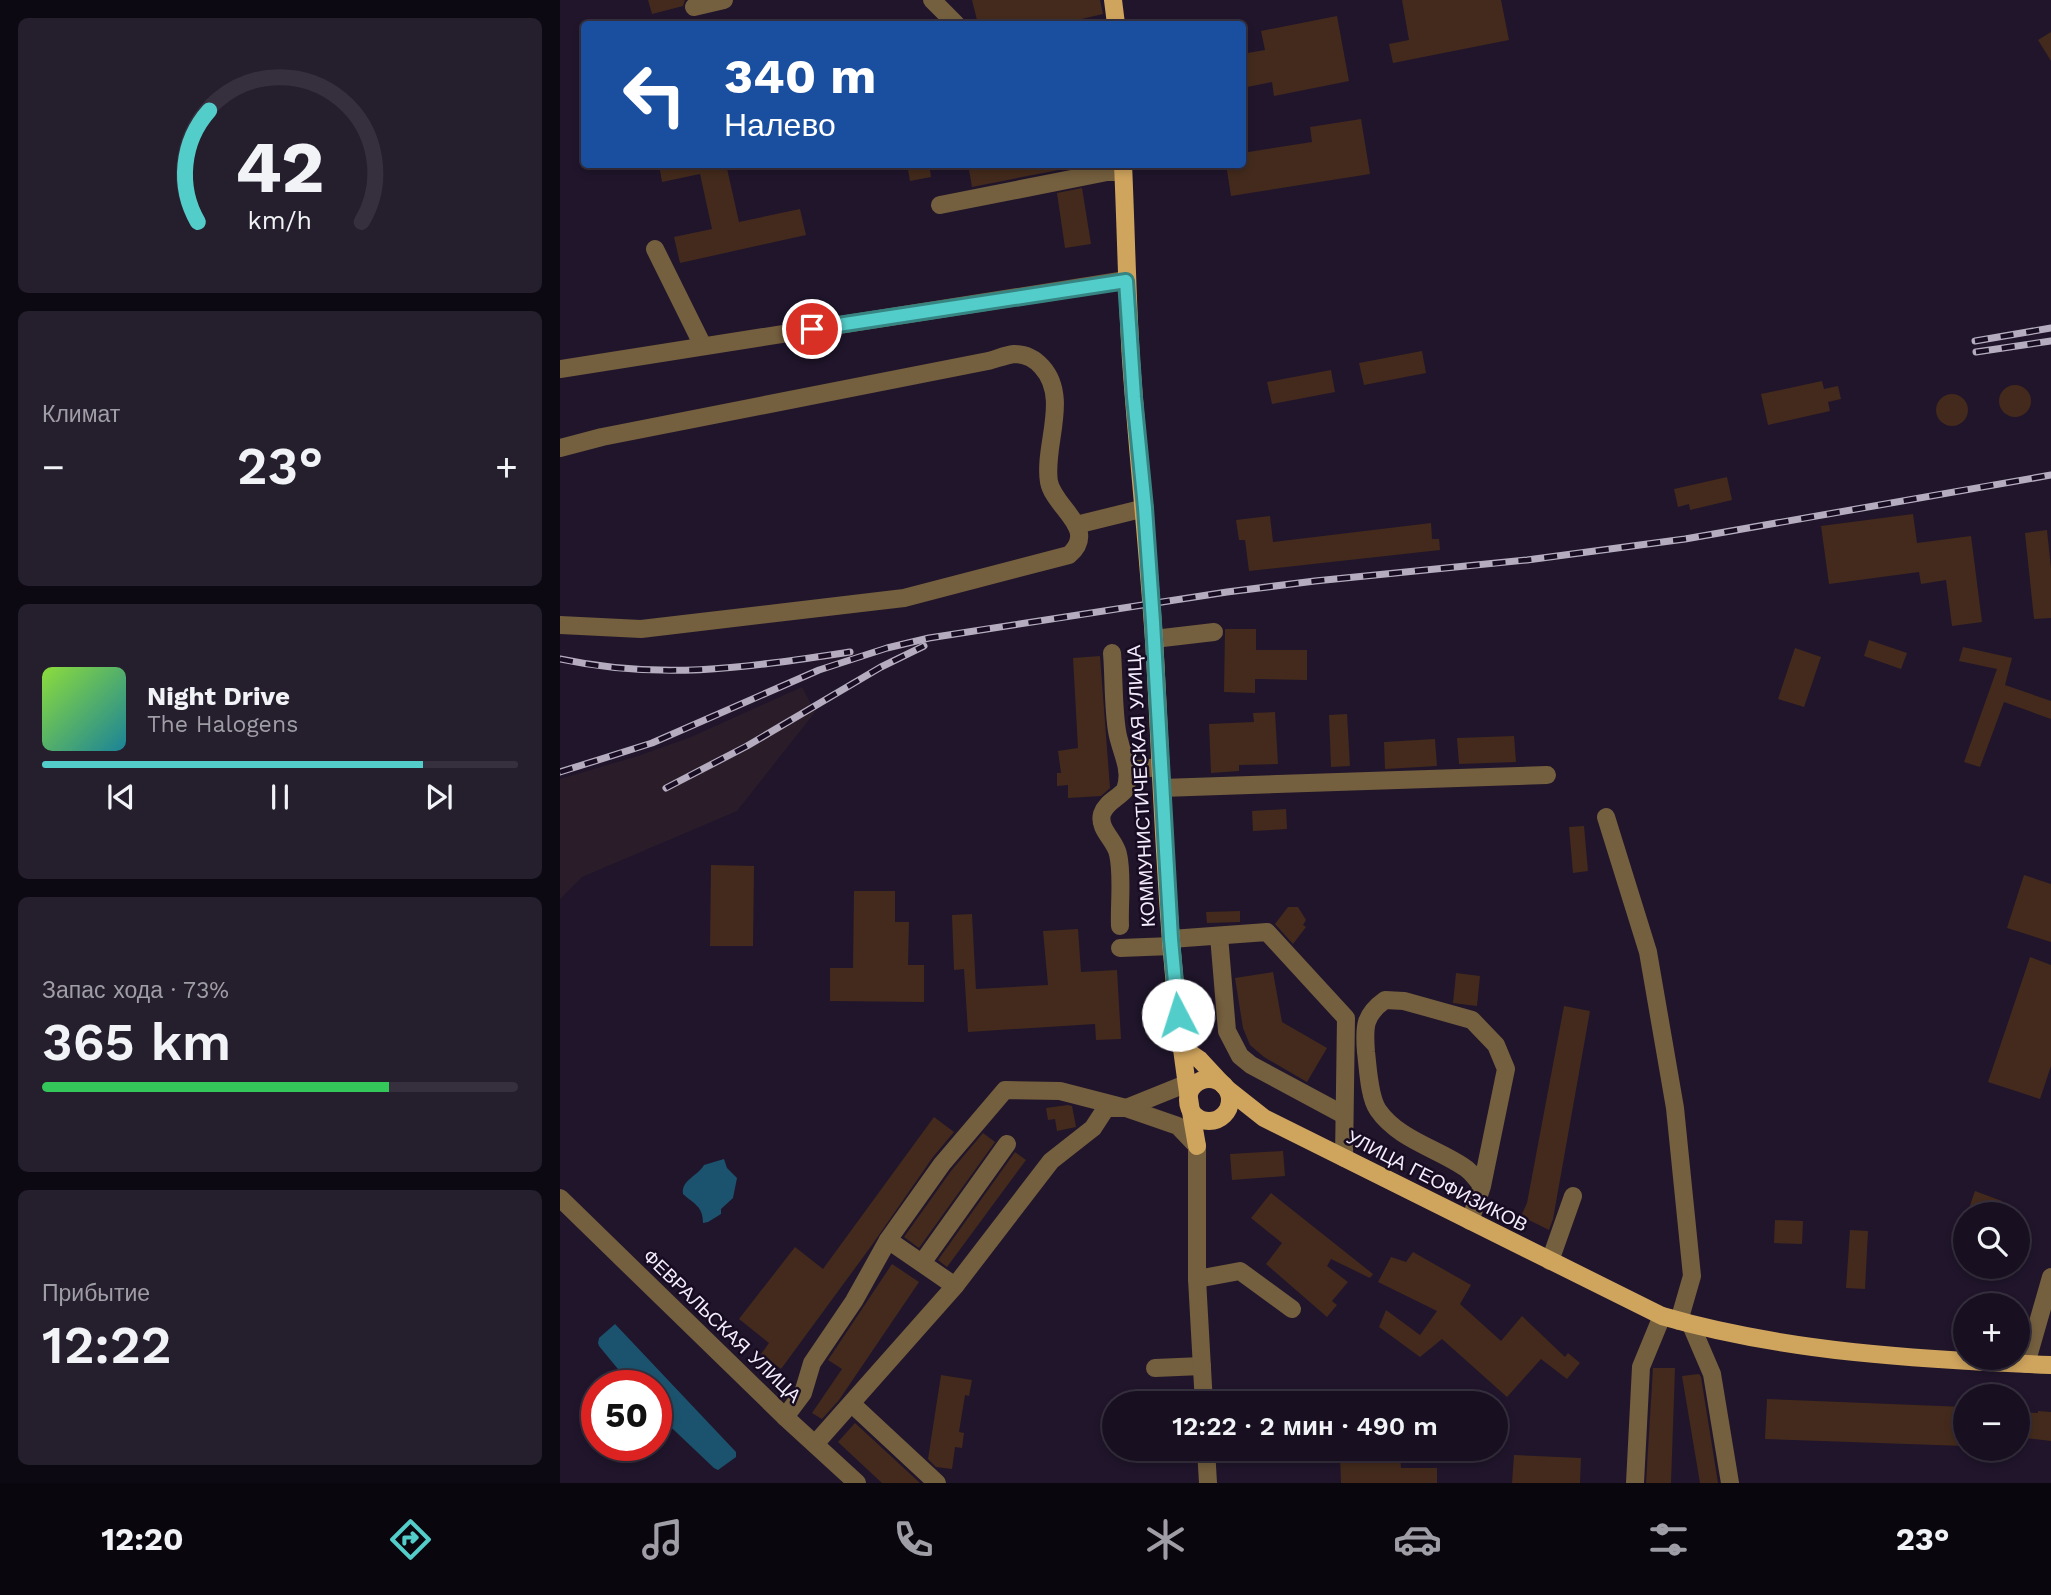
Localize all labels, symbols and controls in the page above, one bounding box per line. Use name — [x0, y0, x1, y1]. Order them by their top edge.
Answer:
text: 340 m — [724, 47, 876, 105]
icon: left — [609, 49, 700, 140]
text: Налево — [724, 106, 836, 144]
text: 42 — [235, 124, 325, 210]
text: km/h — [248, 205, 312, 234]
pin — [782, 299, 842, 359]
icon: arrive — [793, 310, 831, 348]
text: Климат — [42, 401, 120, 428]
text: 23° — [237, 436, 323, 497]
text: − — [42, 445, 65, 489]
text: + — [495, 445, 518, 489]
street label: КОММУНИСТИЧЕСКАЯ УЛИЦА — [1122, 644, 1160, 928]
text: Night Drive — [147, 681, 290, 711]
text: The Halogens — [147, 711, 298, 738]
icon: previous — [102, 778, 140, 816]
icon: pause — [261, 778, 299, 816]
icon: next — [420, 778, 458, 816]
text: Запас хода · 73% — [42, 977, 229, 1004]
position arrow — [1141, 978, 1215, 1052]
text: 365 km — [42, 1012, 231, 1073]
street label: УЛИЦА ГЕОФИЗИКОВ — [1343, 1125, 1531, 1237]
map controls — [1953, 1202, 2030, 1461]
button: search — [1953, 1202, 2030, 1279]
street label: ФЕВРАЛЬСКАЯ УЛИЦА — [638, 1245, 806, 1408]
text: Прибытие — [42, 1280, 150, 1307]
button: + — [1953, 1293, 2030, 1370]
text: 12:22 — [42, 1315, 171, 1376]
speed limit sign: 50 — [581, 1370, 672, 1461]
button: − — [1953, 1384, 2030, 1461]
text: 12:22 · 2 мин · 490 m — [1172, 1411, 1438, 1441]
icon: directions — [386, 1515, 435, 1564]
icon: music — [638, 1515, 687, 1564]
icon: phone — [889, 1515, 938, 1564]
icon: climate — [1141, 1515, 1190, 1564]
icon: car — [1393, 1515, 1442, 1564]
icon: filters — [1644, 1515, 1693, 1564]
text: 12:20 — [101, 1520, 184, 1558]
text: 23° — [1896, 1520, 1950, 1558]

